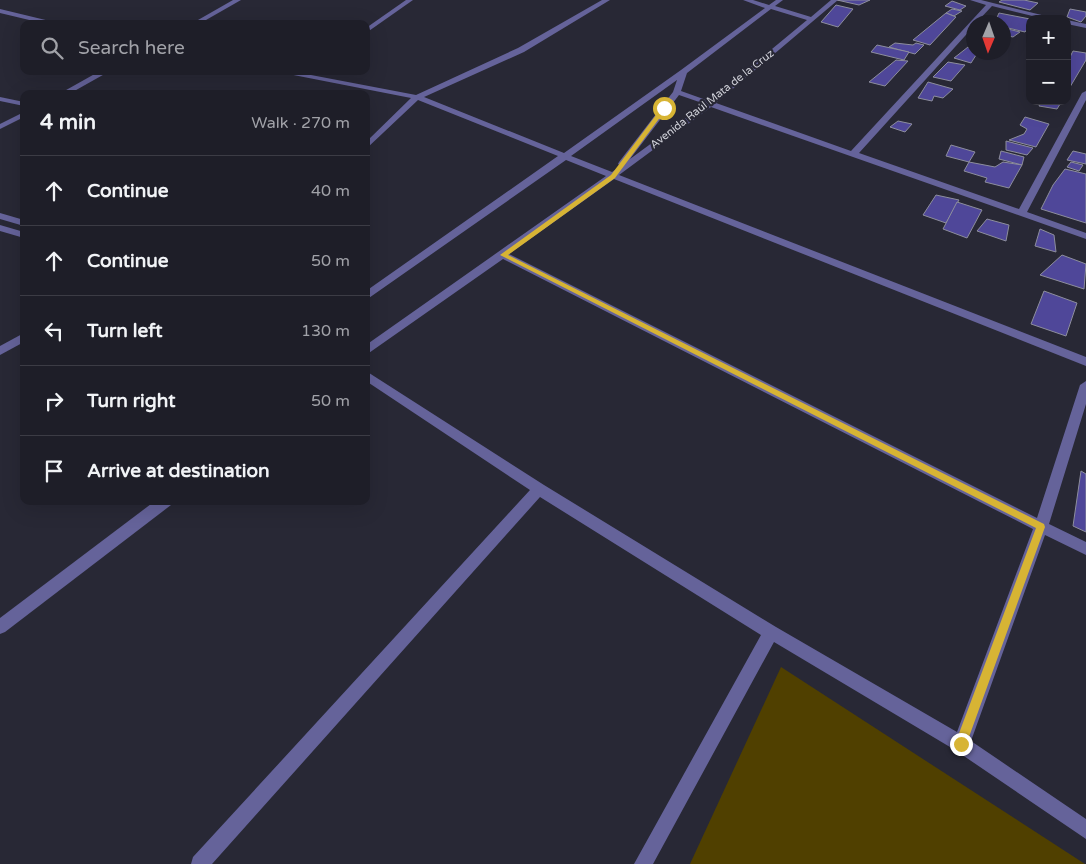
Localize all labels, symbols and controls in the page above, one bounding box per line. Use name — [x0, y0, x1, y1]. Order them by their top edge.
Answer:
north arrow — [966, 15, 1011, 60]
map controls — [1026, 15, 1071, 105]
button: + — [1026, 15, 1071, 60]
search box — [20, 20, 370, 75]
icon: search — [38, 34, 66, 62]
text: Search here — [78, 37, 185, 59]
street label: Avenida Raúl Mata de la Cruz — [648, 46, 777, 151]
button: − — [1026, 60, 1071, 105]
route start — [653, 97, 676, 120]
text: 4 min — [40, 110, 96, 135]
text: Walk · 270 m — [251, 113, 350, 133]
icon: ahead — [40, 177, 68, 205]
text: Continue — [87, 180, 169, 202]
text: 40 m — [311, 181, 350, 201]
icon: ahead — [40, 247, 68, 275]
text: Continue — [87, 250, 169, 272]
text: 50 m — [311, 251, 350, 271]
icon: left — [40, 317, 68, 345]
text: Turn left — [87, 320, 163, 342]
text: 130 m — [301, 321, 350, 341]
icon: right — [40, 387, 68, 415]
text: Turn right — [87, 390, 175, 412]
text: 50 m — [311, 391, 350, 411]
icon: arrive — [40, 457, 68, 485]
text: Arrive at destination — [87, 460, 270, 482]
route end — [950, 733, 973, 756]

